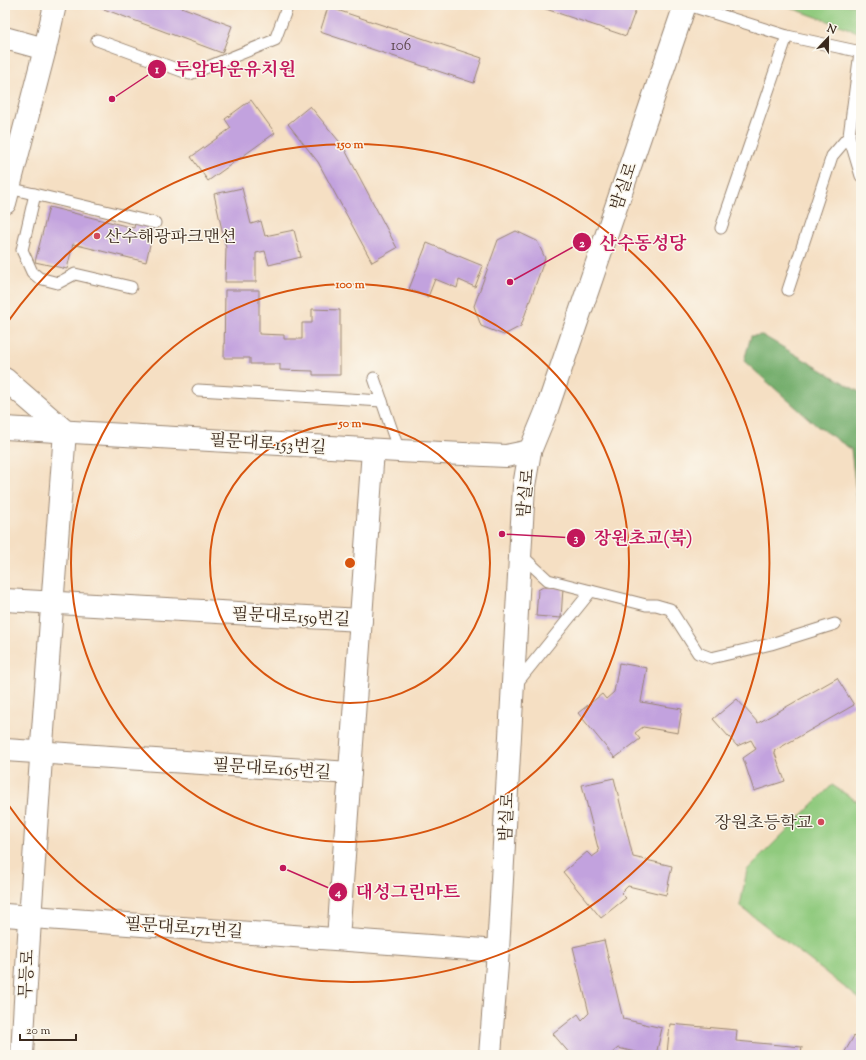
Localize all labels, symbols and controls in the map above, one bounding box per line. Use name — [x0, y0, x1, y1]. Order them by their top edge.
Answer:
north arrow — [808, 18, 848, 58]
text: N — [823, 20, 839, 39]
house number: 106 — [391, 36, 411, 57]
callout: 두암타운유치원 — [147, 54, 304, 84]
text: 두암타운유치원 — [174, 58, 296, 84]
text: 1 — [154, 61, 160, 79]
text: 150 m — [335, 136, 364, 154]
street label: 밤실로 — [606, 159, 644, 214]
place label: 산수해광파크맨션 — [105, 226, 236, 250]
callout: 산수동성당 — [572, 227, 695, 257]
marker: 산수해광파크맨션 — [92, 231, 102, 241]
text: 산수동성당 — [600, 232, 687, 258]
text: 2 — [579, 235, 585, 253]
text: 100 m — [334, 276, 365, 294]
text: 50 m — [338, 415, 362, 433]
street label: 필문대로153번길 — [209, 429, 327, 461]
street label: 밤실로 — [512, 467, 542, 519]
callout: 장원초교(북) — [566, 523, 701, 553]
text: 장원초교(북) — [594, 527, 692, 553]
text: 3 — [574, 530, 579, 548]
centre of rings — [343, 556, 357, 570]
street label: 필문대로159번길 — [231, 603, 351, 633]
street label: 필문대로165번길 — [212, 754, 332, 786]
street label: 밤실로 — [495, 791, 521, 842]
place label: 장원초등학교 — [714, 812, 814, 836]
marker: 장원초등학교 — [816, 817, 826, 827]
callout: 대성그린마트 — [328, 877, 468, 907]
text: 대성그린마트 — [356, 881, 461, 907]
text: 4 — [334, 884, 341, 902]
street label: 필문대로171번길 — [124, 913, 244, 945]
street label: 무등로 — [15, 948, 41, 999]
scale bar — [20, 1016, 76, 1042]
text: 20 m — [26, 1022, 51, 1040]

